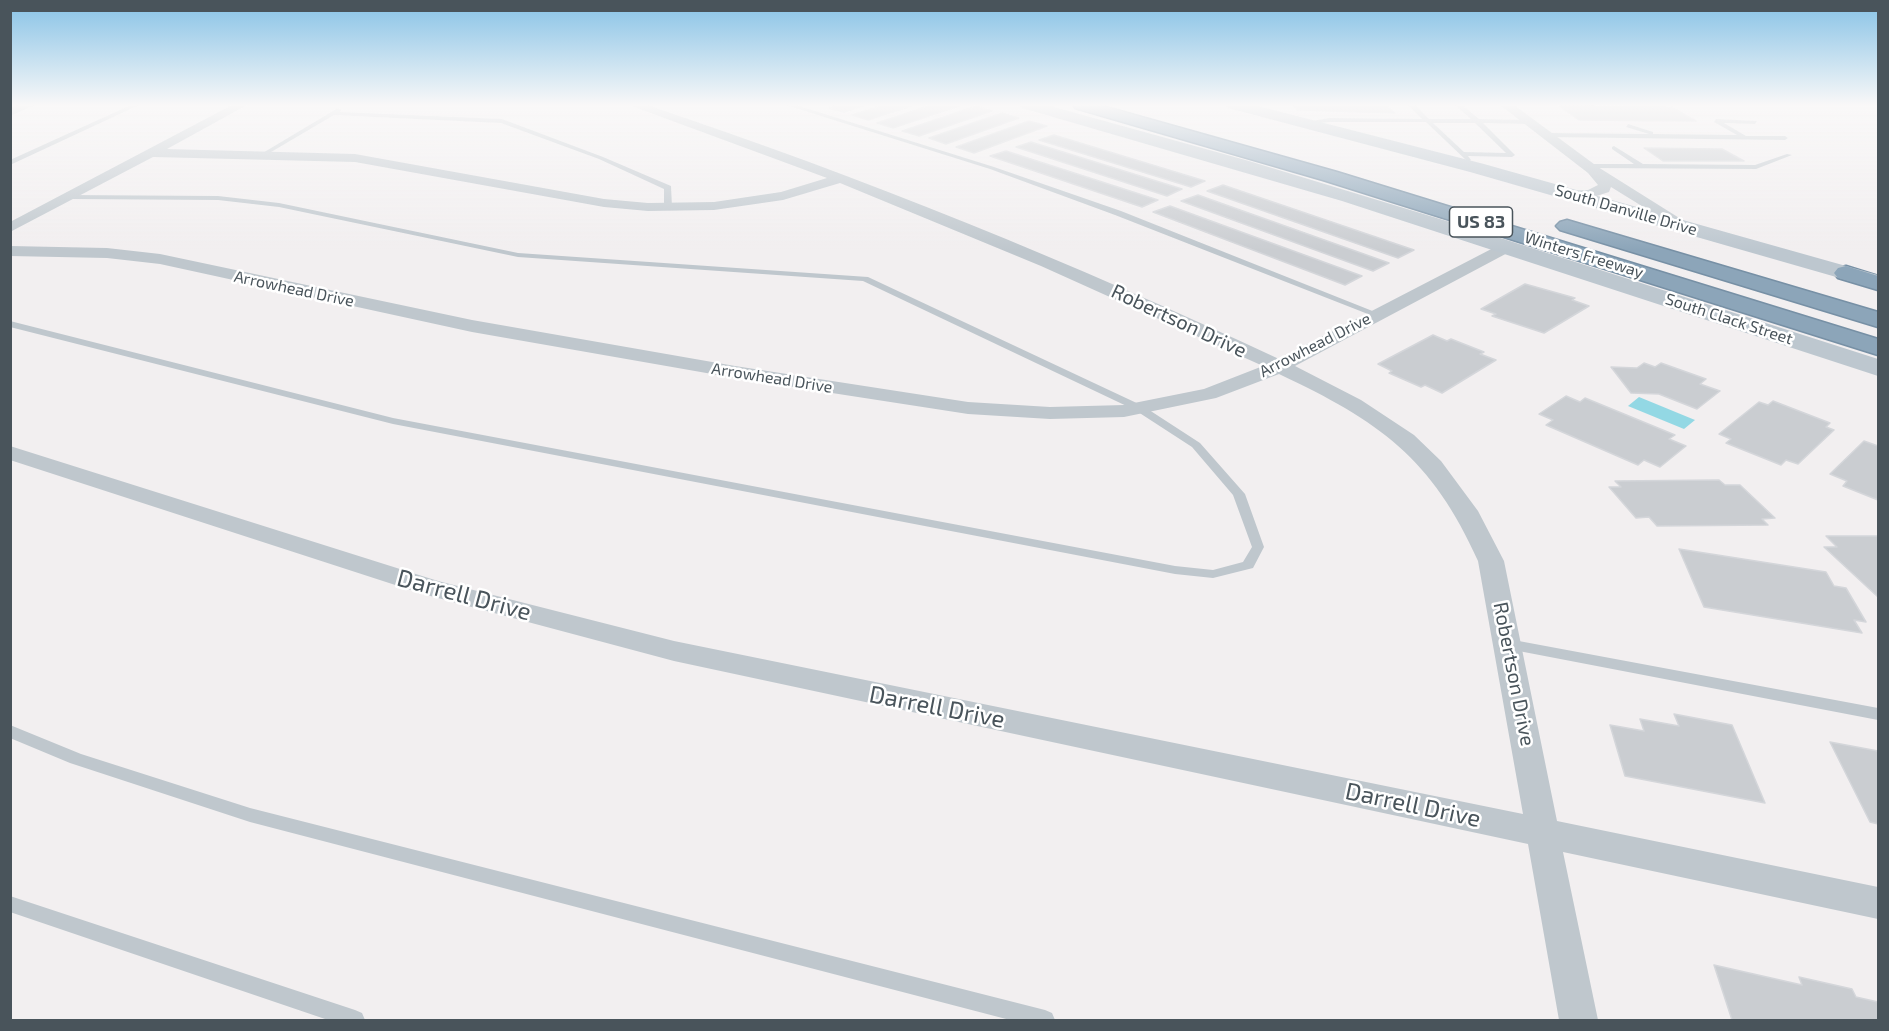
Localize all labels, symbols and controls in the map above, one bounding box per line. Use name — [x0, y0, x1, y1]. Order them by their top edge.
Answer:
street label: South Danville Drive — [1553, 181, 1699, 239]
road number: US 83 — [1450, 207, 1512, 237]
street label: Winters Freeway — [1522, 228, 1646, 282]
street label: Arrowhead Drive — [232, 267, 356, 311]
street label: Robertson Drive — [1108, 279, 1250, 363]
street label: South Clack Street — [1663, 289, 1795, 349]
street label: Arrowhead Drive — [1256, 309, 1374, 381]
street label: Arrowhead Drive — [710, 359, 834, 397]
street label: Darrell Drive — [394, 563, 534, 627]
street label: Robertson Drive — [1488, 600, 1540, 748]
street label: Darrell Drive — [867, 680, 1007, 734]
street label: Darrell Drive — [1343, 777, 1483, 833]

